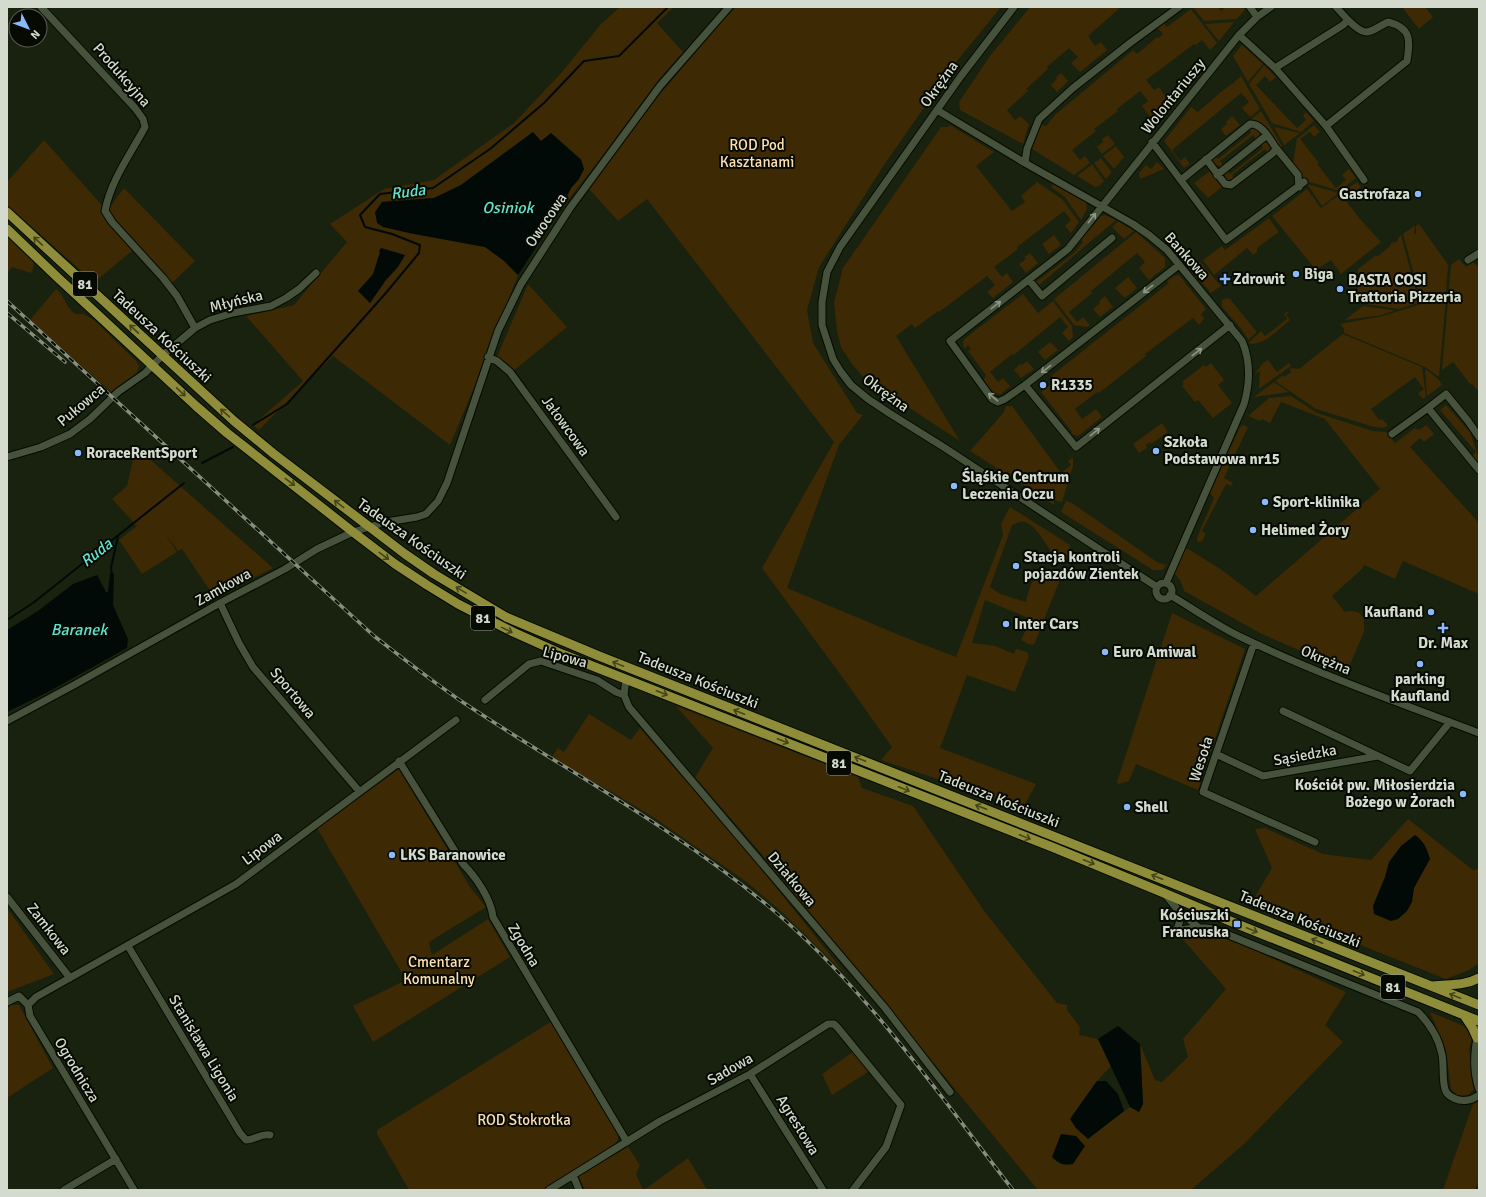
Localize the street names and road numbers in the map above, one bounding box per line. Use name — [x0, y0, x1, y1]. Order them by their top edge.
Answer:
street label: Produkcyjna — [89, 39, 155, 111]
street label: Wolontariuszy — [1137, 55, 1209, 137]
street label: Okrężna — [916, 57, 962, 111]
street label: Owocowa — [521, 190, 571, 250]
street label: Bankowa — [1161, 228, 1213, 284]
road number: 81 — [73, 272, 97, 296]
street label: Tadeusza Kościuszki — [109, 285, 215, 387]
street label: Młyńska — [207, 286, 265, 316]
street label: Okrężna — [859, 370, 913, 416]
street label: Pukowca — [53, 380, 109, 430]
street label: Jałowcowa — [538, 392, 594, 460]
street label: Tadeusza Kościuszki — [354, 495, 470, 583]
street label: Zamkowa — [192, 564, 254, 610]
road number: 81 — [471, 606, 495, 630]
street label: Okrężna — [1298, 641, 1354, 679]
street label: Lipowa — [541, 642, 589, 672]
street label: Tadeusza Kościuszki — [635, 648, 761, 712]
street label: Sportowa — [267, 664, 319, 722]
street label: Wesoła — [1185, 734, 1217, 784]
street label: Sąsiedzka — [1272, 741, 1338, 769]
road number: 81 — [827, 751, 851, 775]
street label: Tadeusza Kościuszki — [936, 767, 1062, 831]
street label: Lipowa — [238, 827, 286, 869]
street label: Działkowa — [764, 848, 820, 910]
street label: Tadeusza Kościuszki — [1237, 887, 1363, 951]
street label: Zamkowa — [23, 899, 75, 959]
street label: Zgodna — [504, 920, 544, 970]
road number: 81 — [1381, 975, 1405, 999]
street label: Stanisława Ligonia — [165, 991, 243, 1105]
street label: Ogrodnicza — [51, 1034, 103, 1106]
street label: Sadowa — [704, 1049, 756, 1089]
street label: Agrestowa — [773, 1092, 823, 1158]

